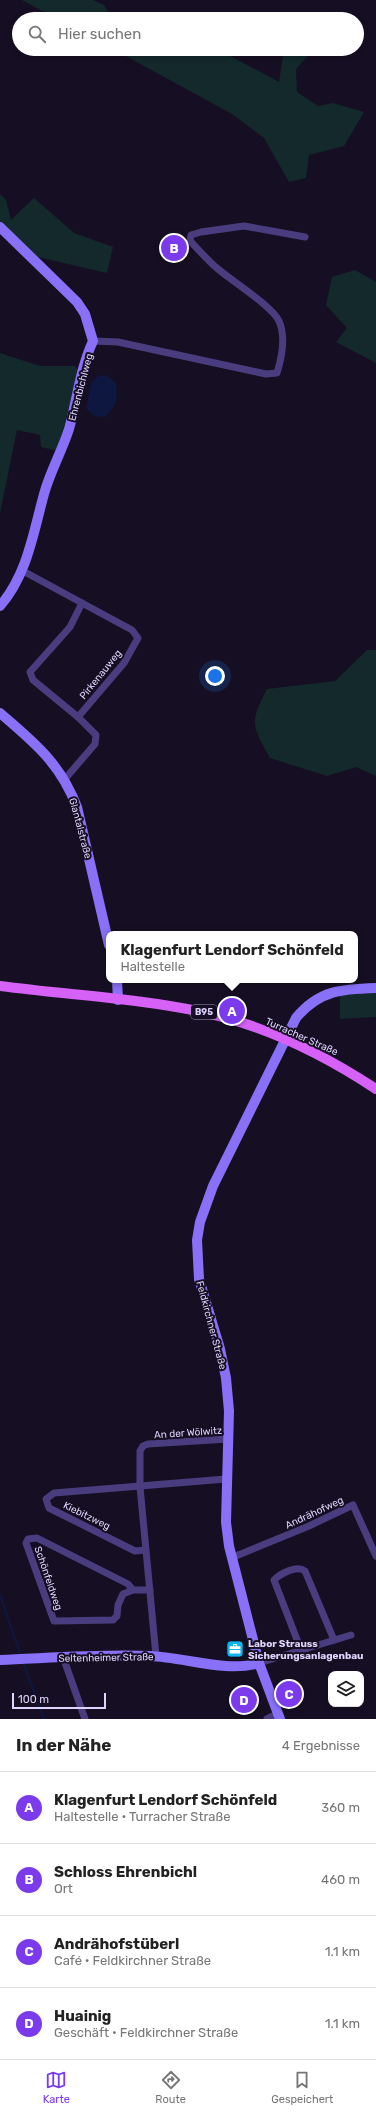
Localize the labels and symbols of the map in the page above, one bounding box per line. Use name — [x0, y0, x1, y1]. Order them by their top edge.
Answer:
pin: B — [161, 233, 187, 263]
street label: Ehrenbichlweg — [66, 352, 96, 422]
street label: Pirkenauweg — [77, 647, 124, 702]
your location — [205, 666, 225, 686]
street label: Glantalstraße — [66, 797, 94, 860]
pin: A — [219, 996, 245, 1026]
road number: B95 — [191, 1005, 217, 1019]
street label: Turracher Straße — [263, 1016, 340, 1058]
street label: Feldkirchner Straße — [193, 1280, 229, 1371]
street label: An der Wölwitz — [154, 1425, 222, 1441]
street label: Andrähofweg — [283, 1494, 346, 1532]
street label: Kiebitzweg — [61, 1499, 112, 1532]
street label: Schönfeldweg — [32, 1545, 65, 1612]
place label: Labor Strauss Sicherungsanlagenbau — [248, 1638, 364, 1662]
office icon: Labor Strauss Sicherungsanlagenbau — [225, 1639, 245, 1659]
street label: Seltenheimer Straße — [58, 1651, 154, 1665]
pin: C — [276, 1679, 302, 1709]
pin: D — [231, 1685, 257, 1715]
scale bar — [12, 1691, 106, 1710]

